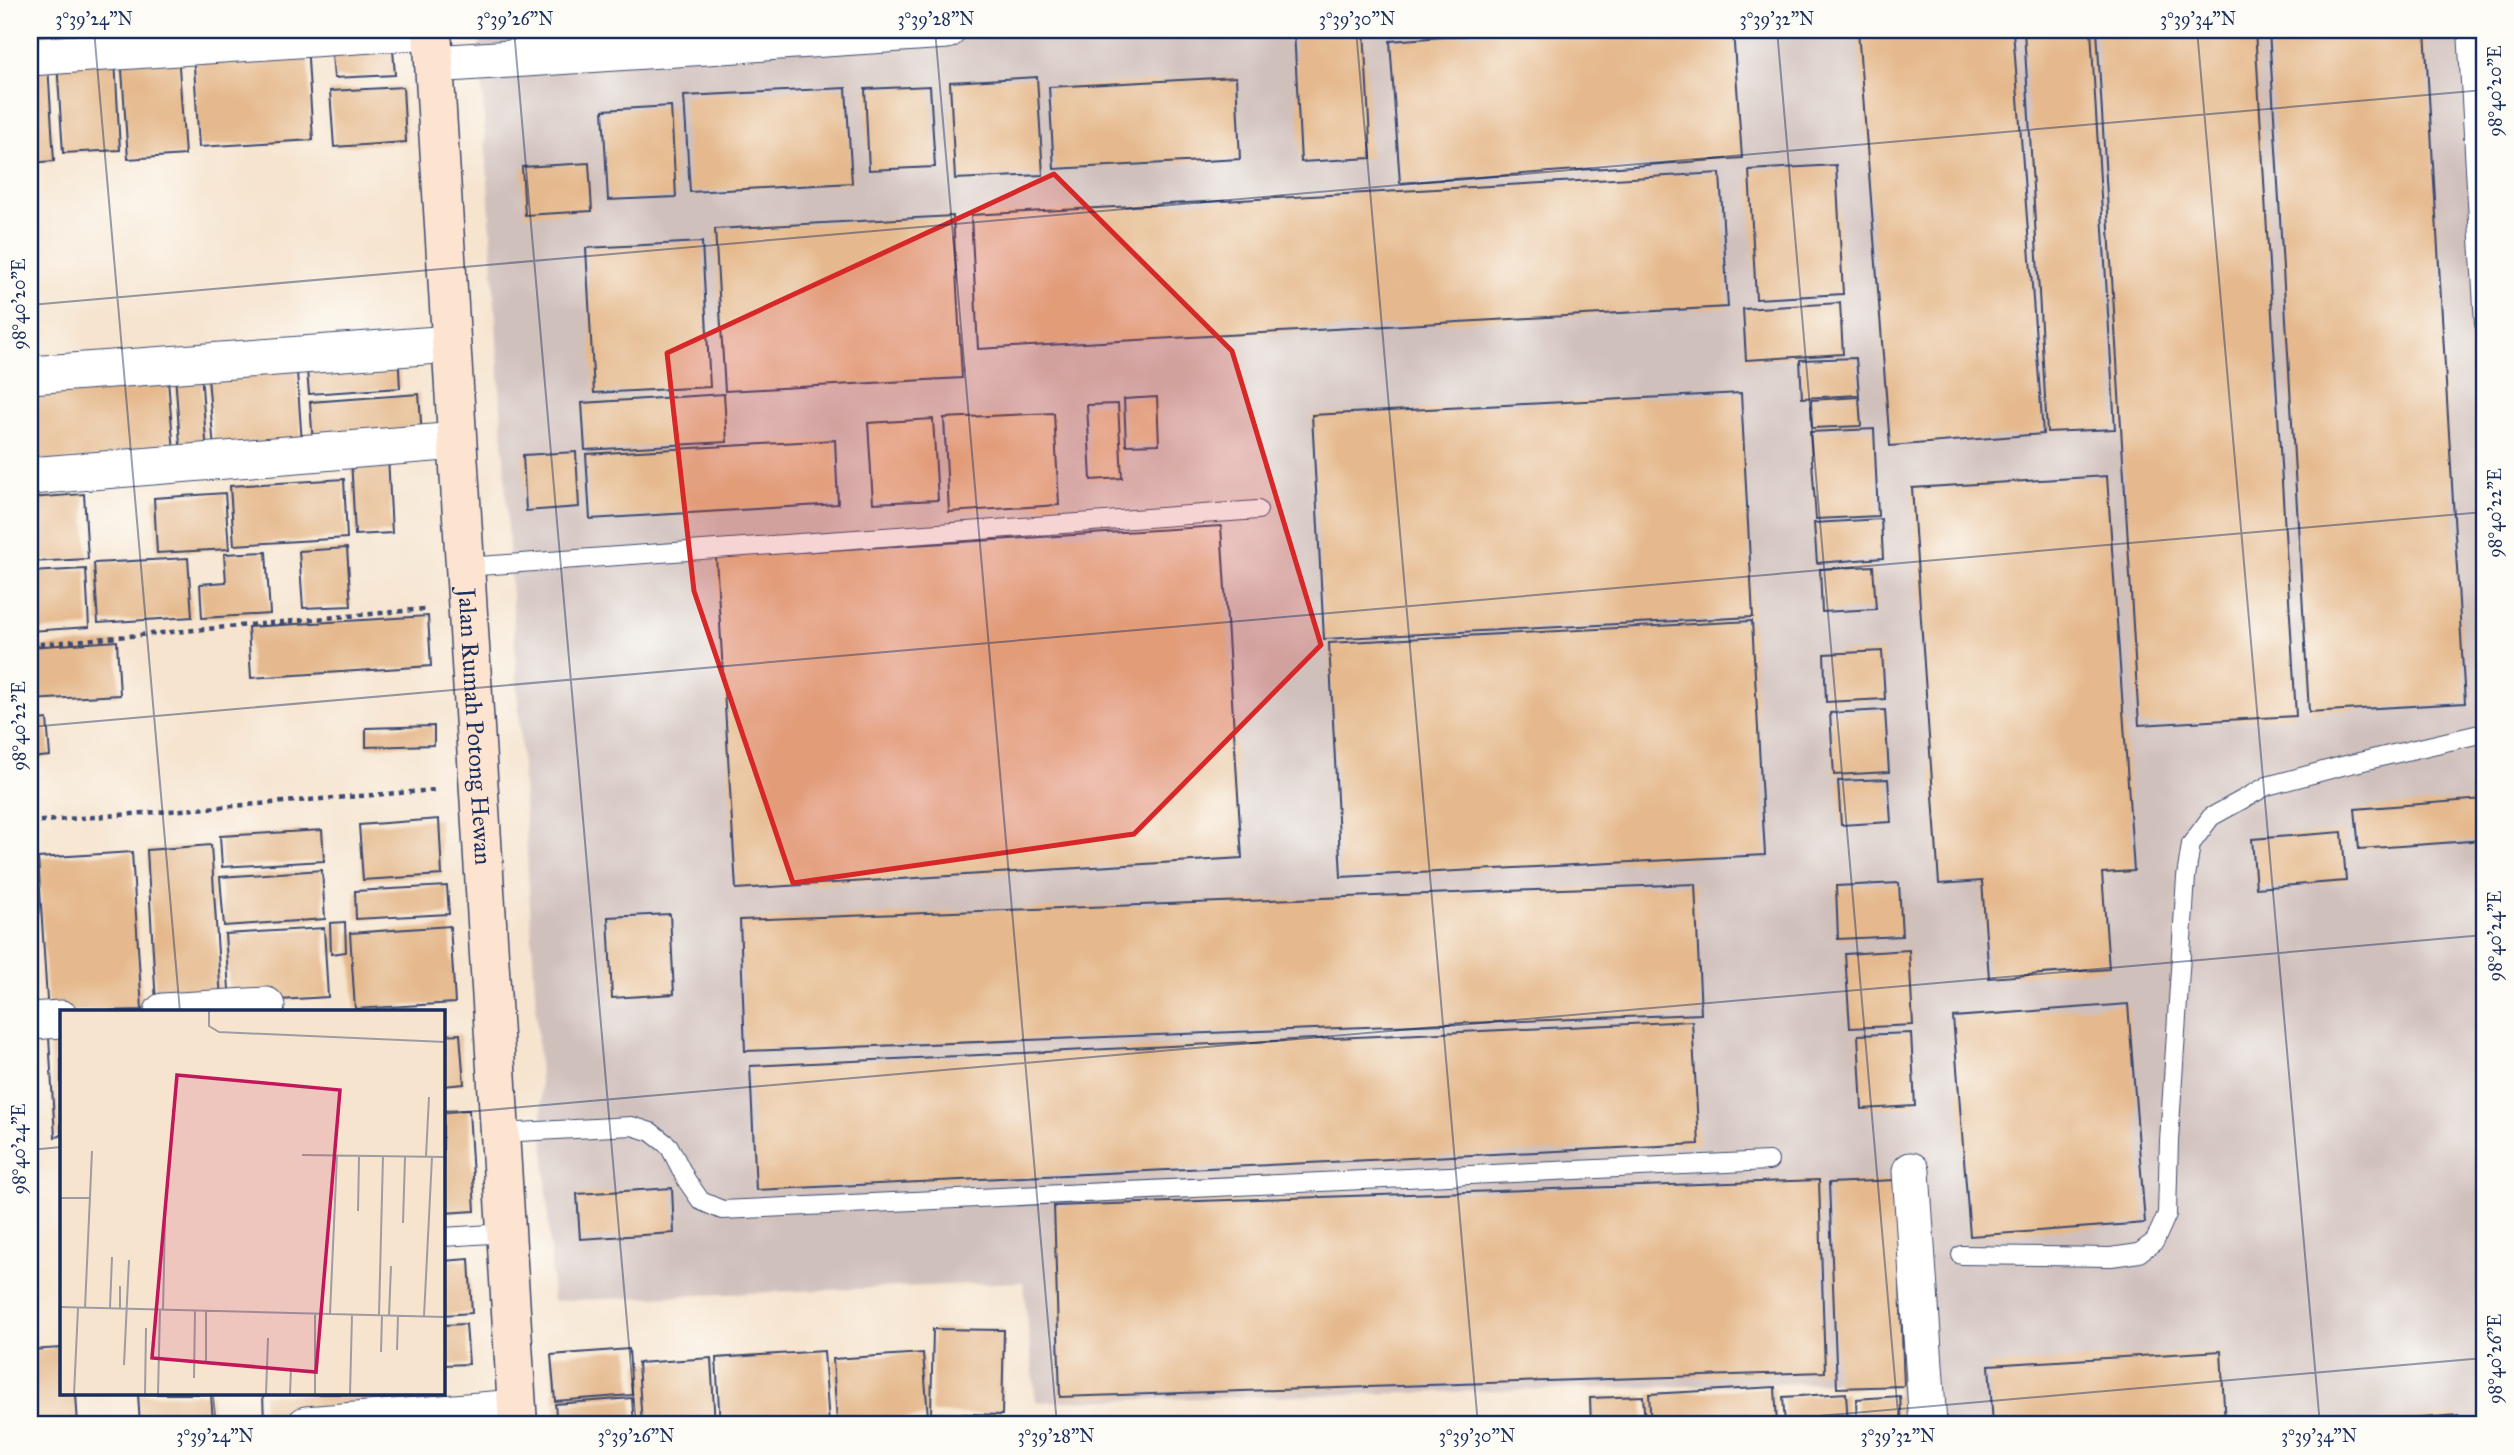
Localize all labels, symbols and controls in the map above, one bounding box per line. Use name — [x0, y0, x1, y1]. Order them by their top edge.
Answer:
text: 3°39'24"N — [55, 8, 133, 30]
text: 3°39'26"N — [477, 8, 553, 30]
text: 3°39'28"N — [897, 8, 975, 30]
text: 3°39'30"N — [1319, 8, 1395, 30]
text: 3°39'32"N — [1740, 8, 1814, 30]
text: 3°39'34"N — [2160, 8, 2236, 30]
text: 98°40'20"E — [2484, 45, 2506, 137]
text: 98°40'20"E — [8, 258, 30, 350]
text: 98°40'22"E — [2484, 468, 2506, 558]
street label: Jalan Rumah Potong Hewan — [451, 584, 498, 866]
text: 98°40'22"E — [8, 681, 30, 771]
text: 98°40'24"E — [2484, 890, 2506, 981]
inset map — [60, 1010, 444, 1396]
text: 98°40'24"E — [8, 1103, 30, 1194]
text: 98°40'26"E — [2484, 1314, 2506, 1404]
text: 3°39'24"N — [176, 1425, 254, 1447]
text: 3°39'26"N — [598, 1425, 674, 1447]
text: 3°39'28"N — [1017, 1425, 1095, 1447]
text: 3°39'30"N — [1439, 1425, 1515, 1447]
text: 3°39'32"N — [1861, 1425, 1935, 1447]
text: 3°39'34"N — [2281, 1425, 2357, 1447]

